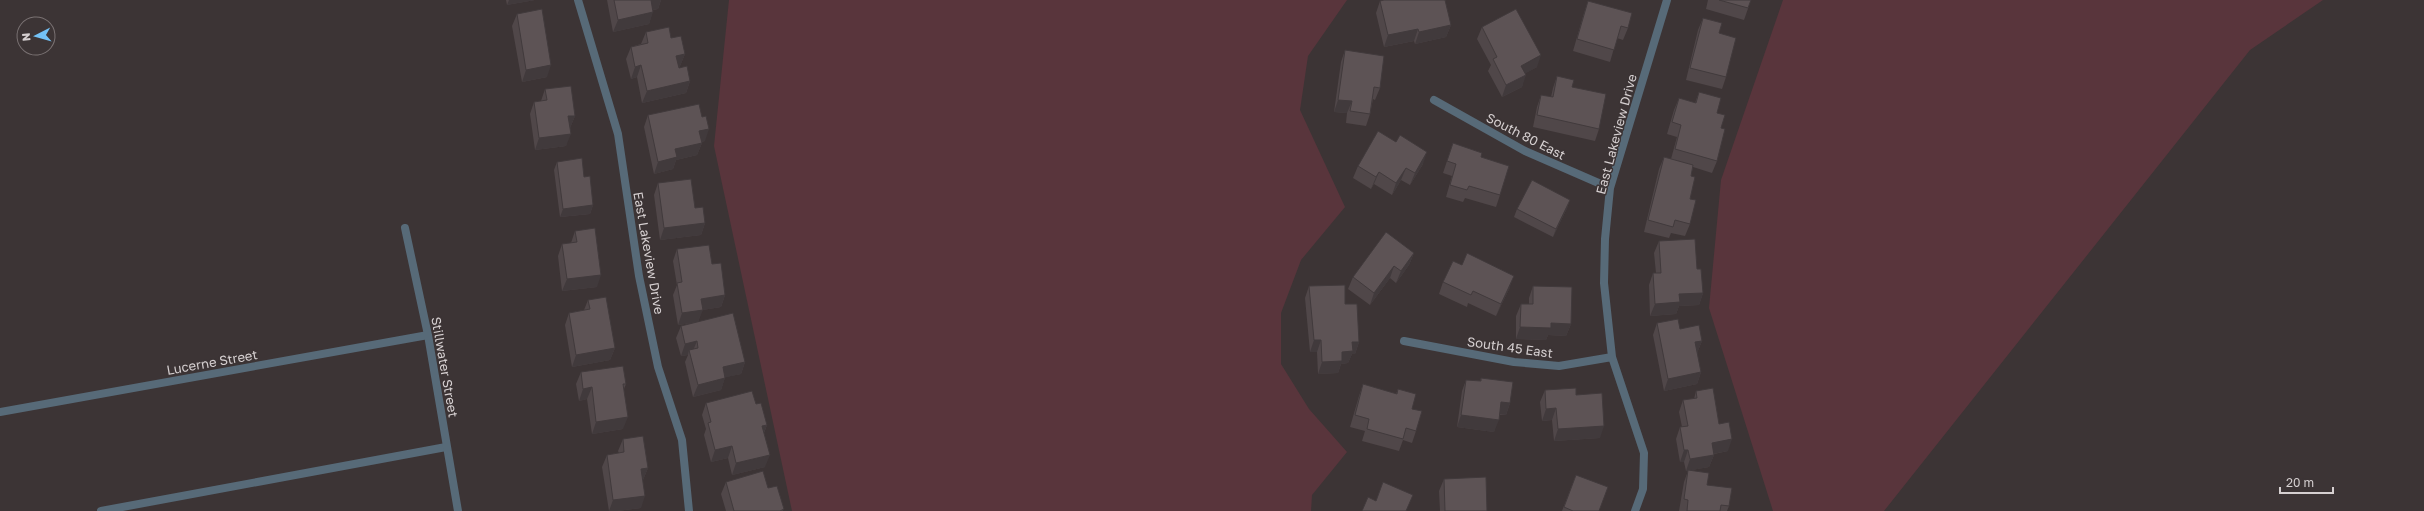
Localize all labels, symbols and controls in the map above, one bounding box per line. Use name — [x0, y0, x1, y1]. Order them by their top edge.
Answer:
north arrow — [16, 16, 56, 56]
text: N — [19, 32, 32, 42]
street label: East Lakeview Drive — [1592, 72, 1640, 196]
street label: South 80 East — [1484, 109, 1568, 163]
street label: East Lakeview Drive — [630, 191, 668, 315]
street label: Stillwater Street — [428, 315, 462, 419]
street label: South 45 East — [1466, 333, 1554, 361]
street label: Lucerne Street — [165, 346, 259, 378]
scale bar — [2280, 469, 2333, 495]
text: 20 m — [2286, 475, 2314, 490]

